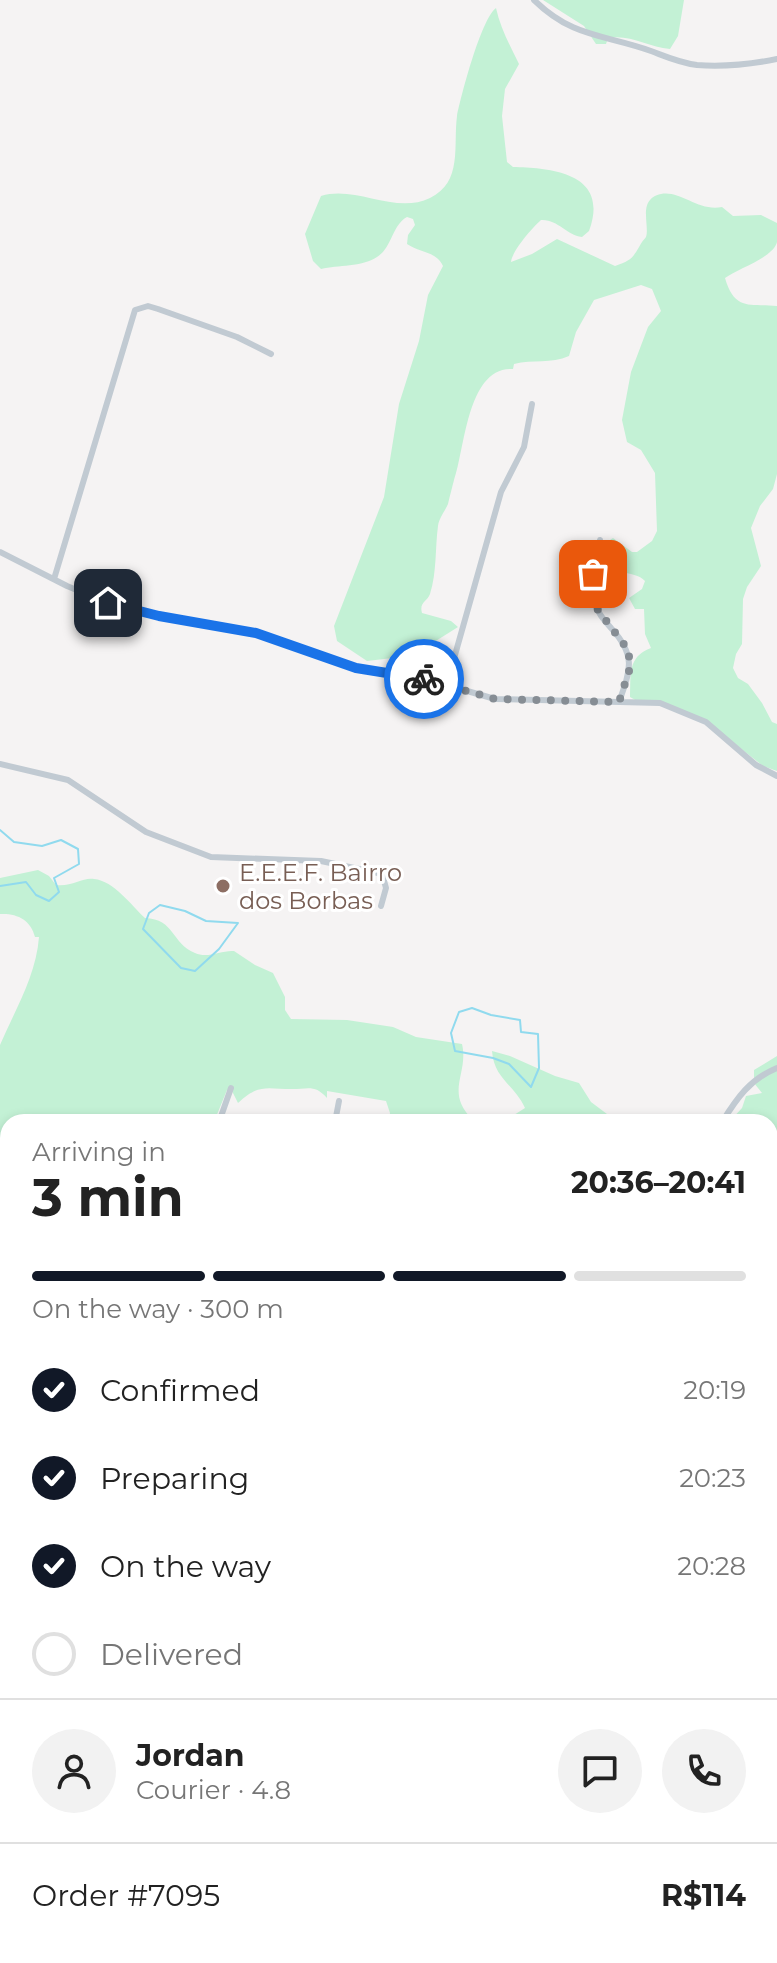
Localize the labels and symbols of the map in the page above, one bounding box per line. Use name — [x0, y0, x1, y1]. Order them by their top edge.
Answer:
pin — [559, 540, 627, 608]
pin — [74, 569, 142, 637]
courier — [384, 639, 464, 719]
place label: E.E.E.F. Bairro dos Borbas — [239, 858, 402, 915]
marker: E.E.E.F. Bairro dos Borbas — [214, 877, 232, 895]

